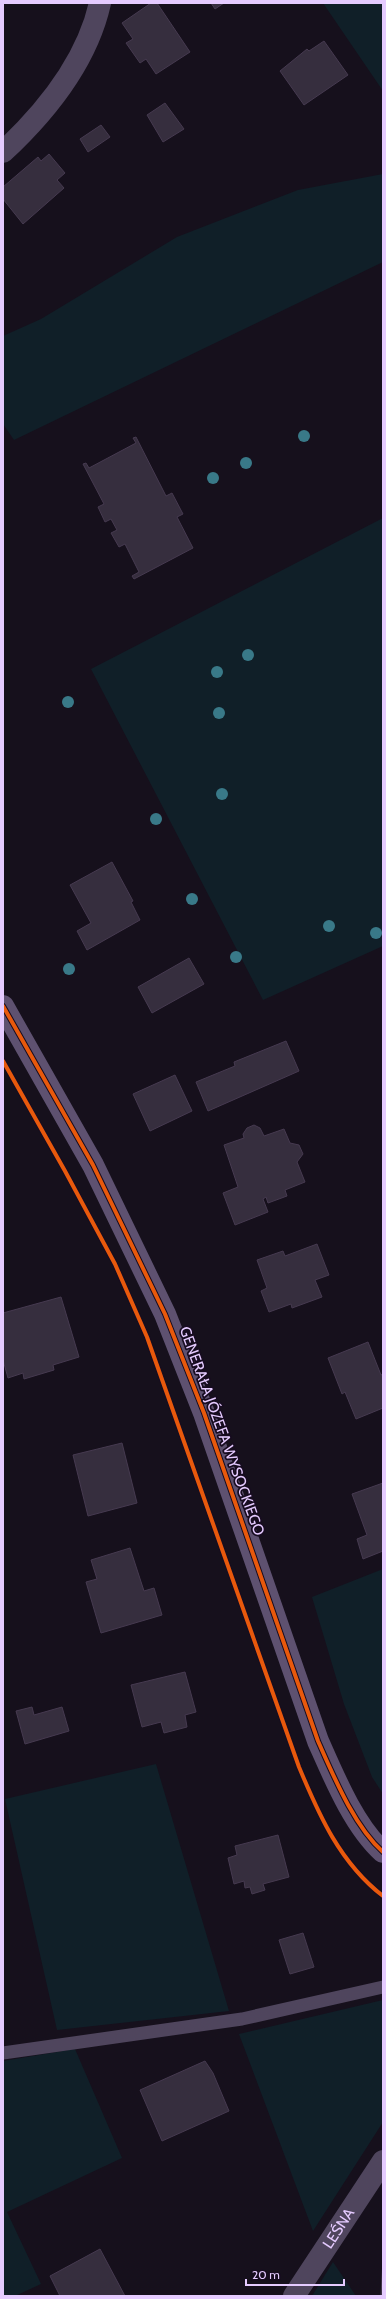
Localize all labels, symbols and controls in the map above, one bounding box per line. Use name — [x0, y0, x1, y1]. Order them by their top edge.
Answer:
street label: GENERAŁA JÓZEFA WYSOCKIEGO — [176, 1324, 269, 1538]
street label: LEŚNA — [319, 2204, 359, 2252]
scale bar — [246, 2261, 344, 2287]
text: 20 m — [252, 2267, 280, 2282]

